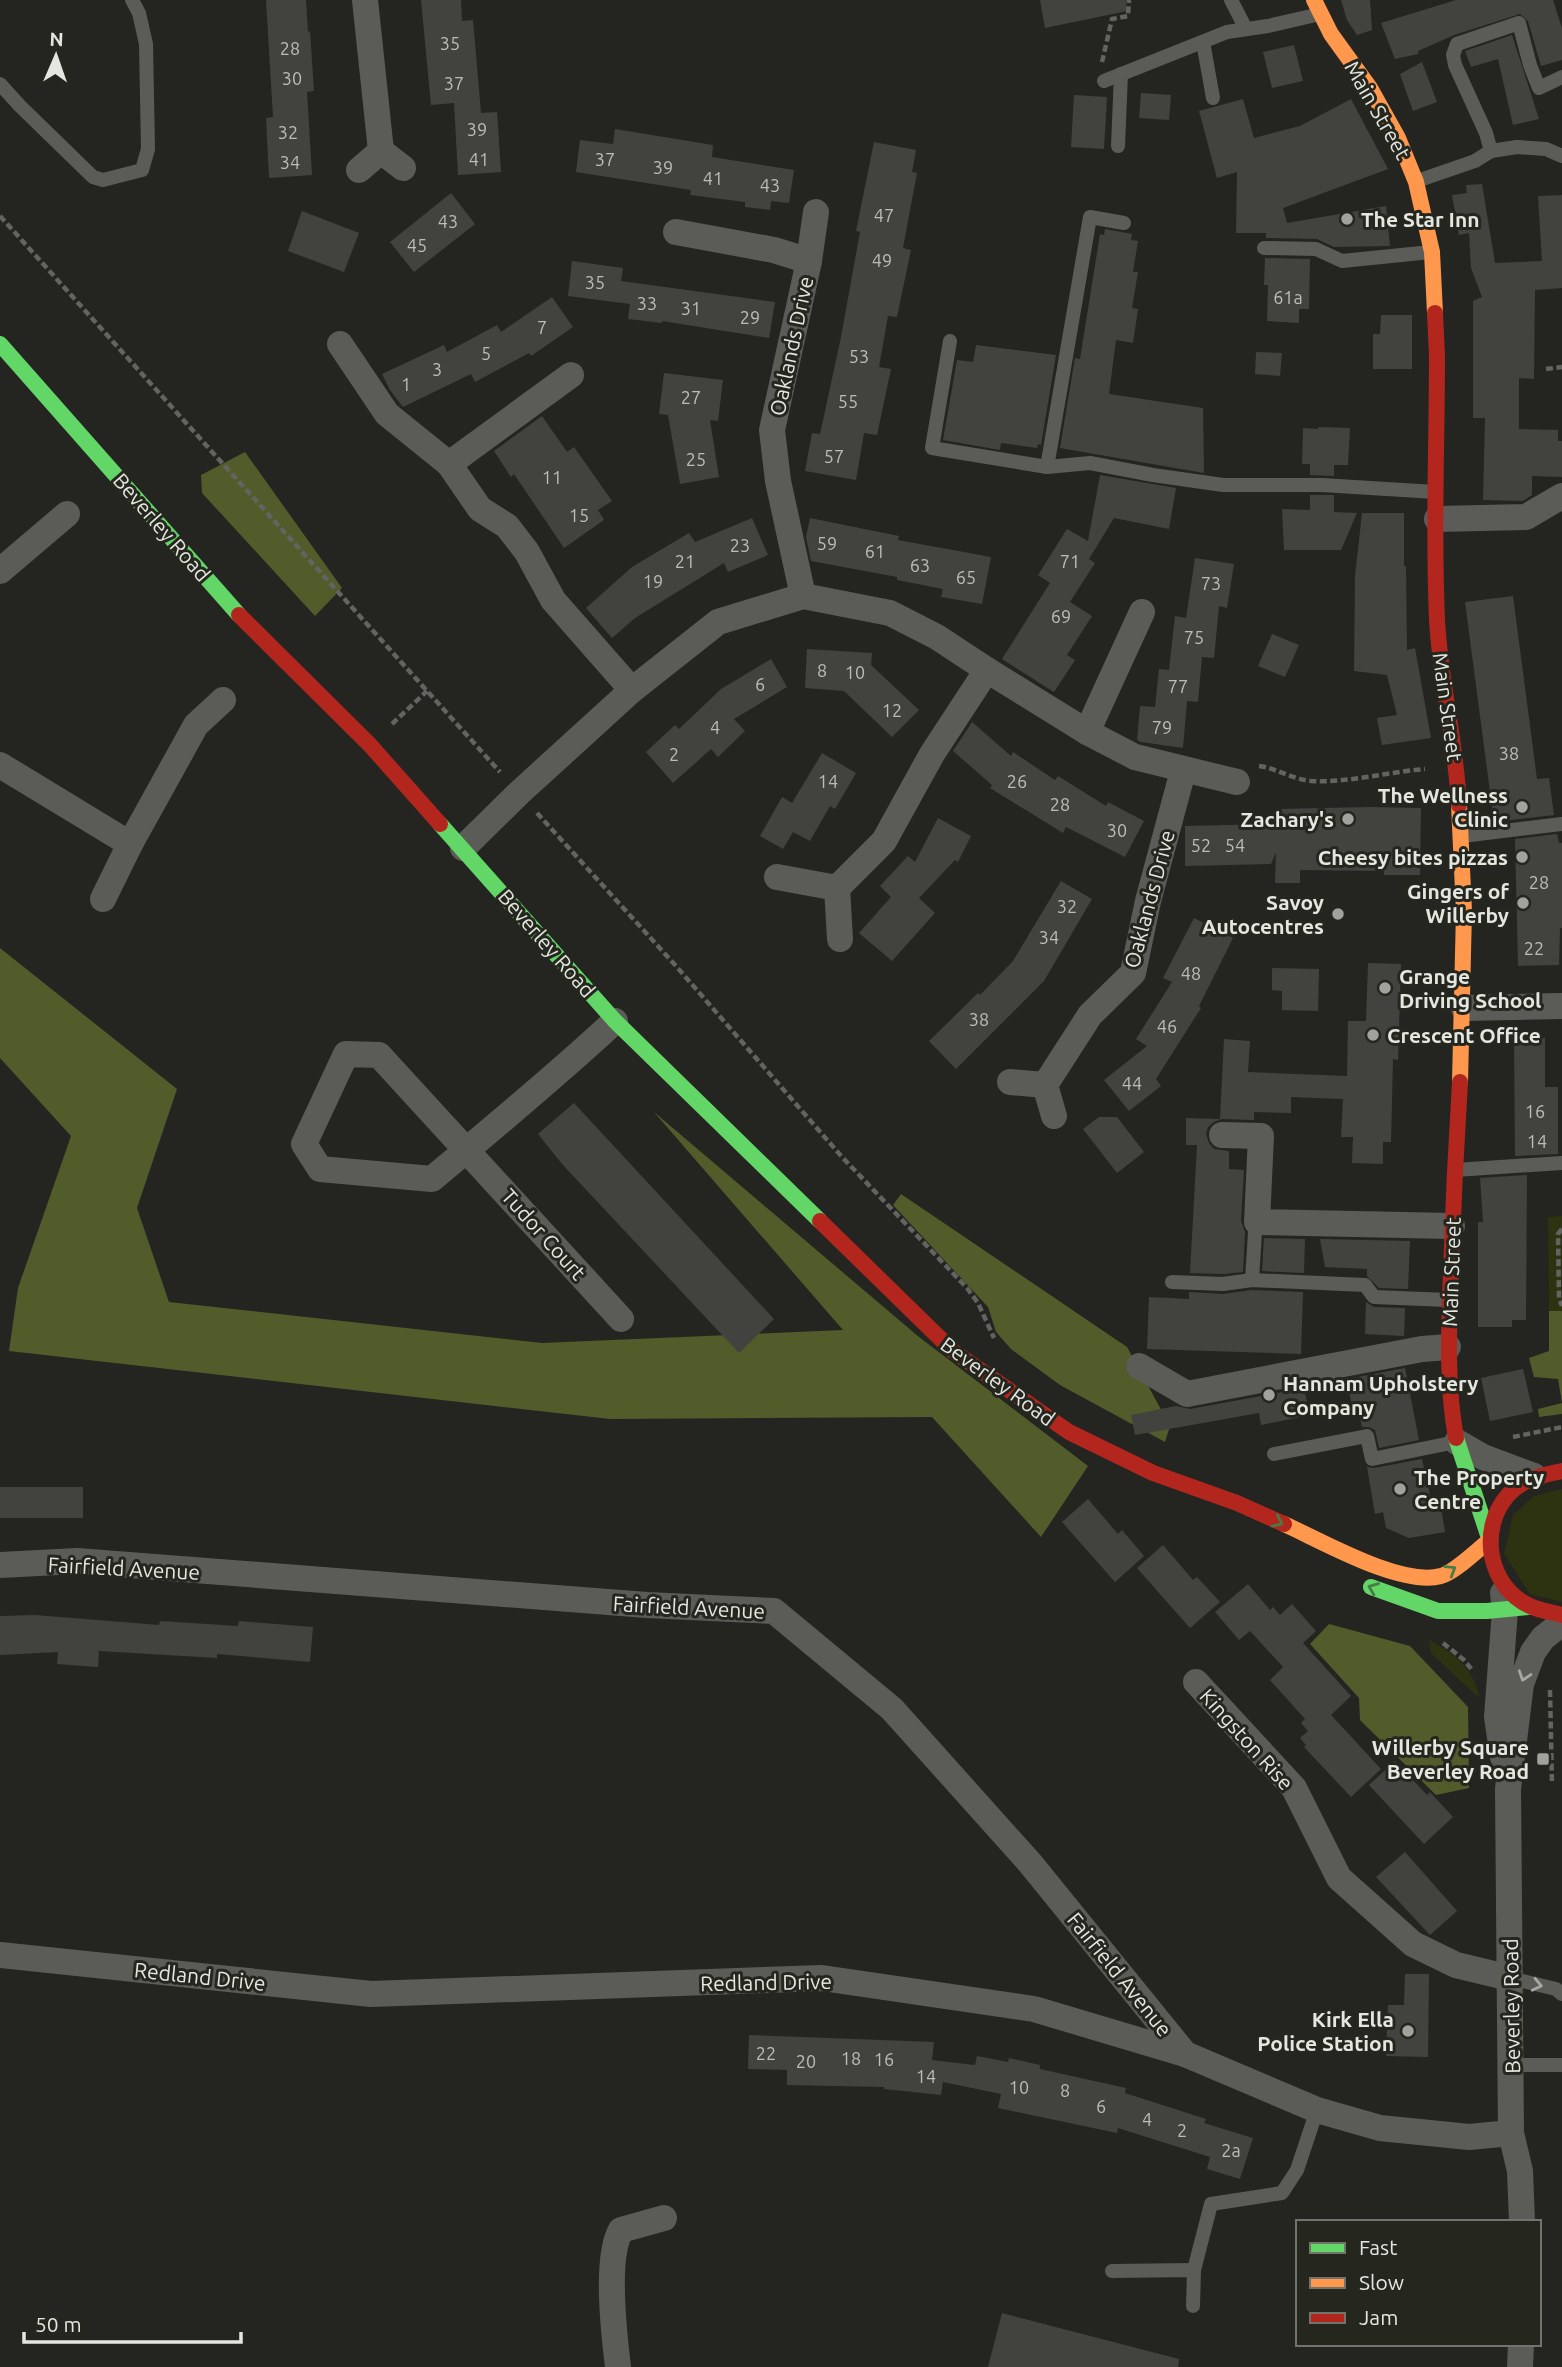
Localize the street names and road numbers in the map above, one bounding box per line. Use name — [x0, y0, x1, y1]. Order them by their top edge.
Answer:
street label: Main Street — [1340, 57, 1416, 163]
street label: Oaklands Drive — [765, 274, 817, 418]
street label: Beverley Road — [109, 468, 215, 586]
street label: Main Street — [1428, 651, 1468, 763]
street label: Oaklands Drive — [1119, 827, 1179, 971]
street label: Beverley Road — [494, 884, 600, 1002]
street label: Tudor Court — [497, 1184, 591, 1284]
street label: Main Street — [1437, 1217, 1465, 1327]
street label: Beverley Road — [936, 1332, 1060, 1430]
street label: Fairfield Avenue — [47, 1552, 201, 1584]
street label: Fairfield Avenue — [612, 1591, 766, 1623]
street label: Kingston Rise — [1195, 1684, 1299, 1794]
street label: Fairfield Avenue — [1063, 1907, 1177, 2041]
street label: Beverley Road — [1498, 1938, 1524, 2074]
street label: Redland Drive — [133, 1957, 267, 1995]
street label: Redland Drive — [700, 1969, 832, 1995]

